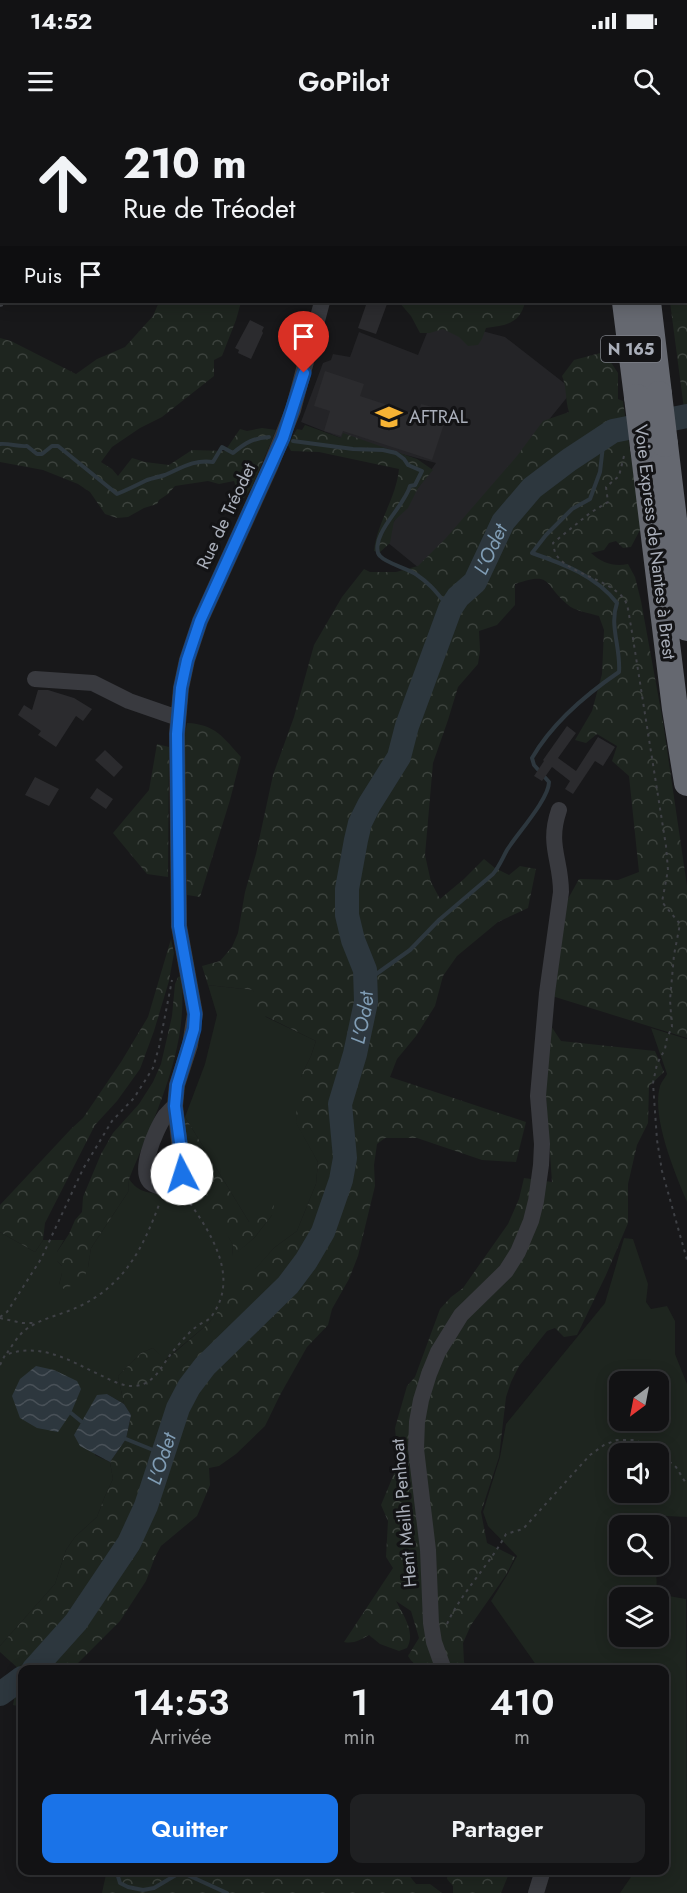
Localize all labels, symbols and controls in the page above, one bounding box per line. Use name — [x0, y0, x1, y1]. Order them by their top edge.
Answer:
text: 14:52 — [30, 5, 92, 37]
text: GoPilot — [298, 62, 389, 101]
icon: menu — [24, 65, 57, 98]
icon: search — [630, 65, 663, 98]
text: 210 m — [123, 133, 247, 194]
icon: ahead — [24, 144, 102, 222]
text: Rue de Tréodet — [123, 189, 295, 228]
icon: arrive — [74, 258, 107, 291]
text: Puis — [24, 259, 62, 291]
pin — [278, 311, 329, 373]
icon: arrive — [287, 320, 320, 353]
road number: N 165 — [601, 336, 661, 362]
school or university icon: AFTRAL — [374, 402, 404, 432]
place label: AFTRAL — [409, 404, 468, 430]
street label: Voie Express de Nantes à Brest — [628, 423, 682, 662]
street label: Rue de Tréodet — [190, 458, 262, 574]
water label: L'Odet — [466, 518, 515, 579]
water label: L'Odet — [343, 990, 381, 1047]
position arrow — [150, 1142, 214, 1206]
north arrow — [609, 1371, 669, 1431]
map controls — [609, 1371, 669, 1647]
water label: L'Odet — [139, 1428, 184, 1488]
street label: Hent Meilh Penhoat — [384, 1437, 423, 1588]
button: sound — [609, 1443, 669, 1503]
button: search — [609, 1515, 669, 1575]
button: layers — [609, 1587, 669, 1647]
text: 14:53 — [133, 1676, 229, 1728]
text: 1 — [351, 1676, 368, 1728]
text: 410 — [490, 1676, 554, 1728]
text: Arrivée — [150, 1723, 212, 1752]
text: min — [344, 1723, 375, 1752]
text: m — [514, 1723, 530, 1752]
button: Quitter — [42, 1794, 338, 1863]
button: Partager — [350, 1794, 645, 1863]

